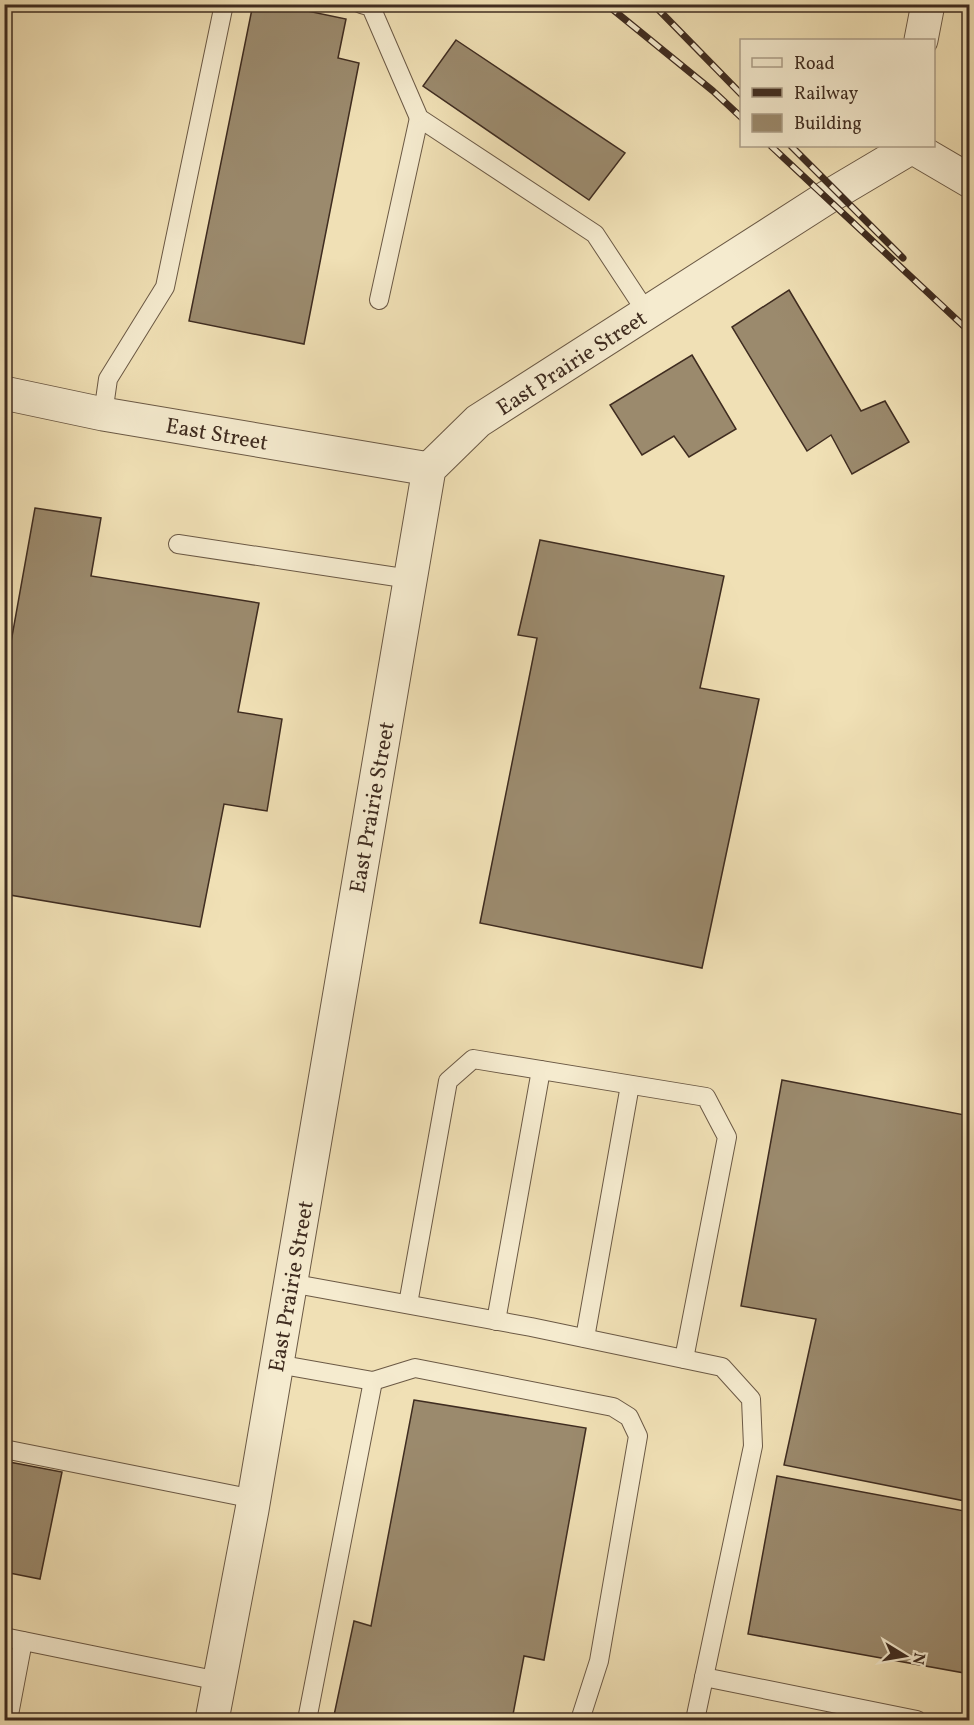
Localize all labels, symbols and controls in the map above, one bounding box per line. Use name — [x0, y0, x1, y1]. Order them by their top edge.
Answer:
legend — [740, 39, 935, 147]
text: Road — [794, 52, 835, 77]
text: Railway — [794, 82, 858, 107]
text: Building — [794, 112, 862, 137]
street label: East Prairie Street — [491, 304, 654, 424]
street label: East Street — [163, 411, 270, 460]
street label: East Prairie Street — [343, 719, 404, 896]
street label: East Prairie Street — [262, 1198, 323, 1375]
north arrow — [875, 1626, 935, 1686]
text: N — [906, 1651, 930, 1667]

